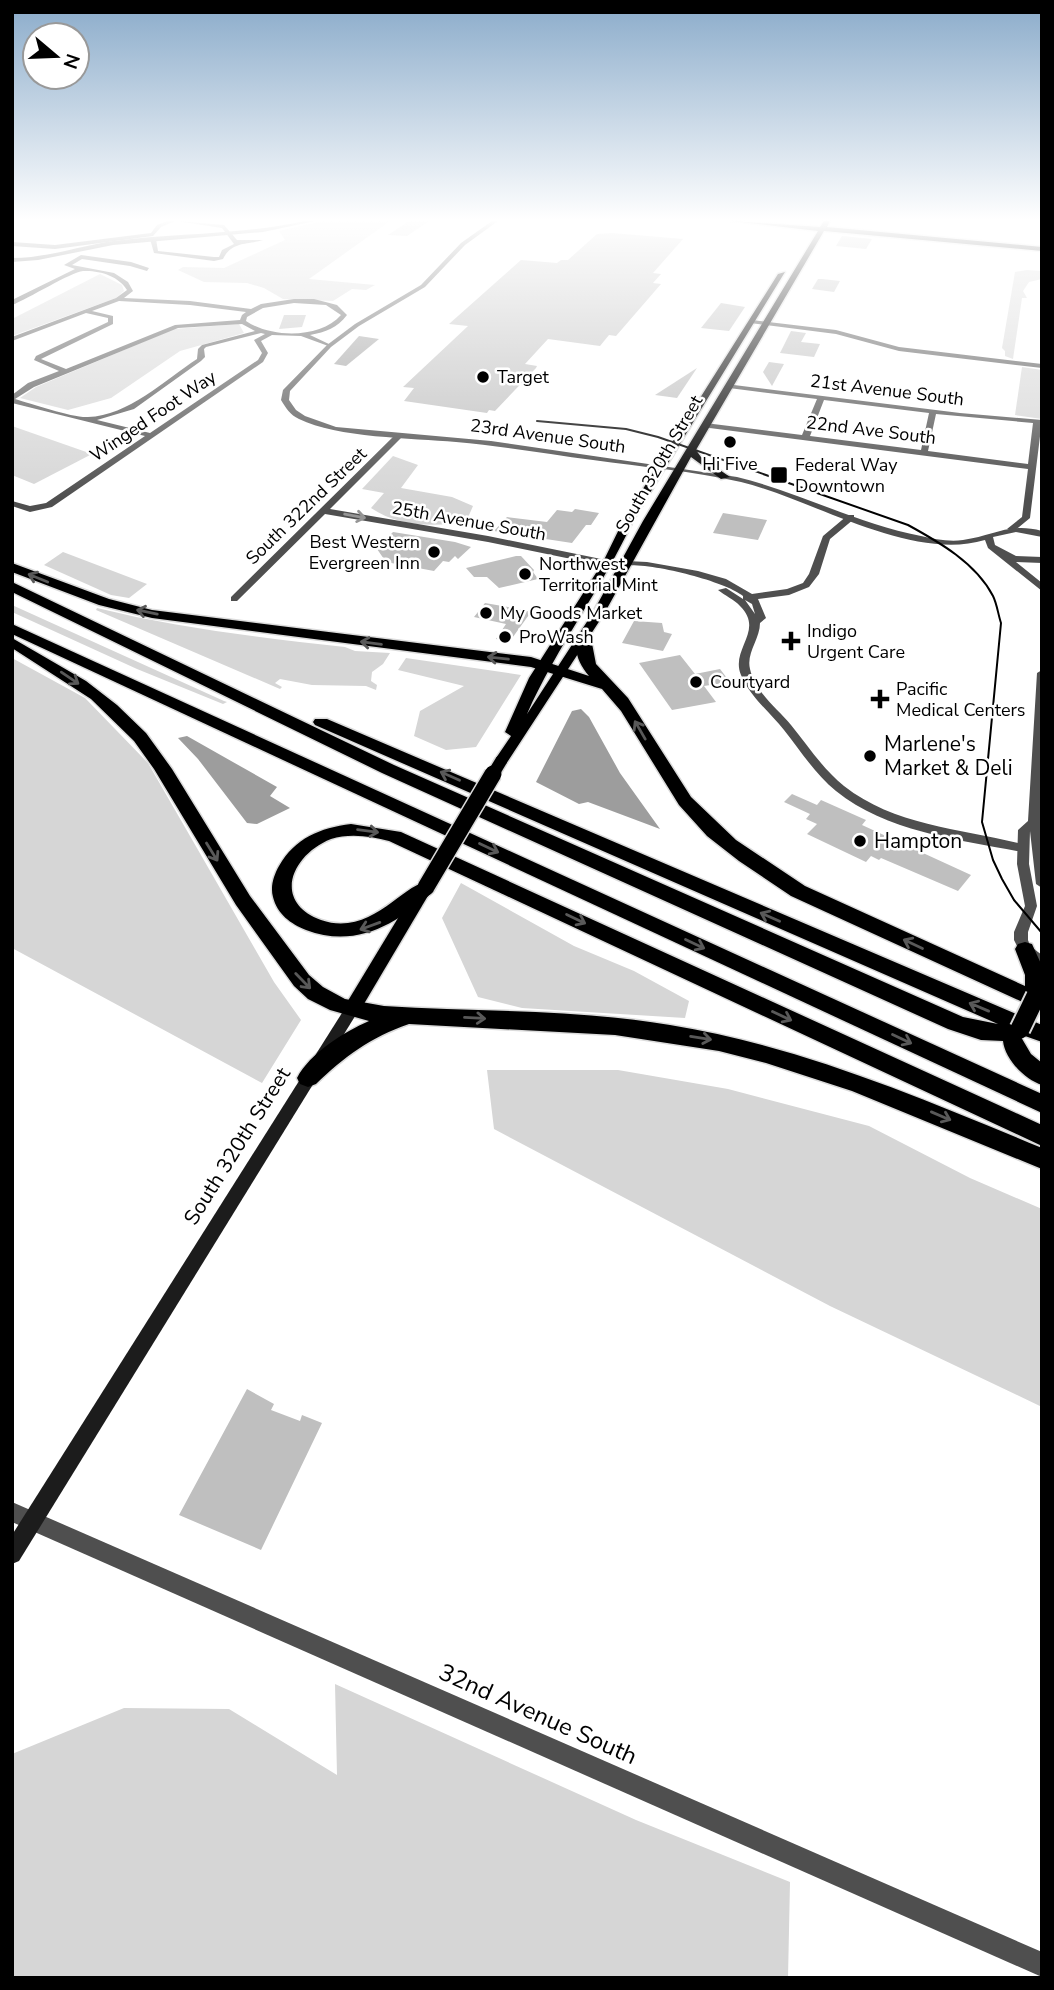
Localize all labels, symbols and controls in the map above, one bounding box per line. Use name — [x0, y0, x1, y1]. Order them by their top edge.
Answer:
north arrow — [21, 21, 91, 91]
text: N — [57, 50, 86, 72]
street label: Winged Foot Way — [85, 364, 221, 467]
place label: Target — [497, 365, 549, 389]
marker: Target — [475, 369, 491, 385]
street label: 21st Avenue South — [809, 369, 965, 411]
street label: South 320th Street — [610, 390, 708, 537]
street label: 22nd Ave South — [805, 410, 937, 450]
street label: 23rd Avenue South — [469, 413, 627, 459]
marker: Hi Five — [722, 434, 738, 450]
street label: South 322nd Street — [240, 442, 372, 570]
place label: Hi Five — [702, 452, 758, 476]
place label: Federal Way Downtown — [795, 453, 898, 498]
marker: Federal Way Downtown — [769, 465, 789, 485]
street label: 25th Avenue South — [390, 496, 548, 546]
one-way arrow — [343, 510, 365, 524]
place label: Best Western Evergreen Inn — [309, 530, 420, 575]
marker: Best Western Evergreen Inn — [426, 544, 442, 560]
place label: Northwest Territorial Mint — [539, 552, 658, 597]
marker: Northwest Territorial Mint — [517, 566, 533, 582]
one-way arrow — [28, 570, 50, 583]
place label: My Goods Market — [500, 601, 643, 625]
one-way arrow — [136, 605, 159, 618]
marker: My Goods Market — [478, 605, 494, 621]
place label: Indigo Urgent Care — [807, 619, 905, 664]
place label: ProWash — [519, 625, 594, 649]
marker: ProWash — [497, 629, 513, 645]
marker: Indigo Urgent Care — [781, 631, 801, 651]
one-way arrow — [360, 636, 383, 649]
one-way arrow — [487, 652, 509, 665]
place label: Courtyard — [710, 670, 790, 694]
one-way arrow — [60, 671, 80, 685]
marker: Courtyard — [688, 674, 704, 690]
place label: Pacific Medical Centers — [896, 677, 1025, 722]
marker: Pacific Medical Centers — [870, 689, 890, 709]
one-way arrow — [632, 720, 646, 740]
place label: Marlene's Market & Deli — [884, 730, 1013, 782]
marker: Marlene's Market & Deli — [862, 748, 878, 764]
one-way arrow — [439, 769, 461, 782]
one-way arrow — [356, 824, 378, 837]
place label: Hampton — [874, 827, 962, 855]
marker: Hampton — [852, 833, 868, 849]
one-way arrow — [206, 841, 220, 861]
one-way arrow — [478, 842, 499, 855]
one-way arrow — [760, 910, 781, 923]
one-way arrow — [565, 913, 586, 926]
one-way arrow — [360, 920, 382, 933]
one-way arrow — [684, 937, 705, 951]
one-way arrow — [903, 937, 924, 950]
one-way arrow — [294, 972, 311, 989]
one-way arrow — [969, 1000, 990, 1013]
one-way arrow — [771, 1009, 792, 1023]
one-way arrow — [463, 1012, 486, 1025]
one-way arrow — [689, 1032, 712, 1045]
one-way arrow — [891, 1033, 912, 1046]
street label: South 320th Street — [177, 1061, 297, 1230]
one-way arrow — [929, 1110, 951, 1123]
street label: 32nd Avenue South — [434, 1656, 642, 1772]

